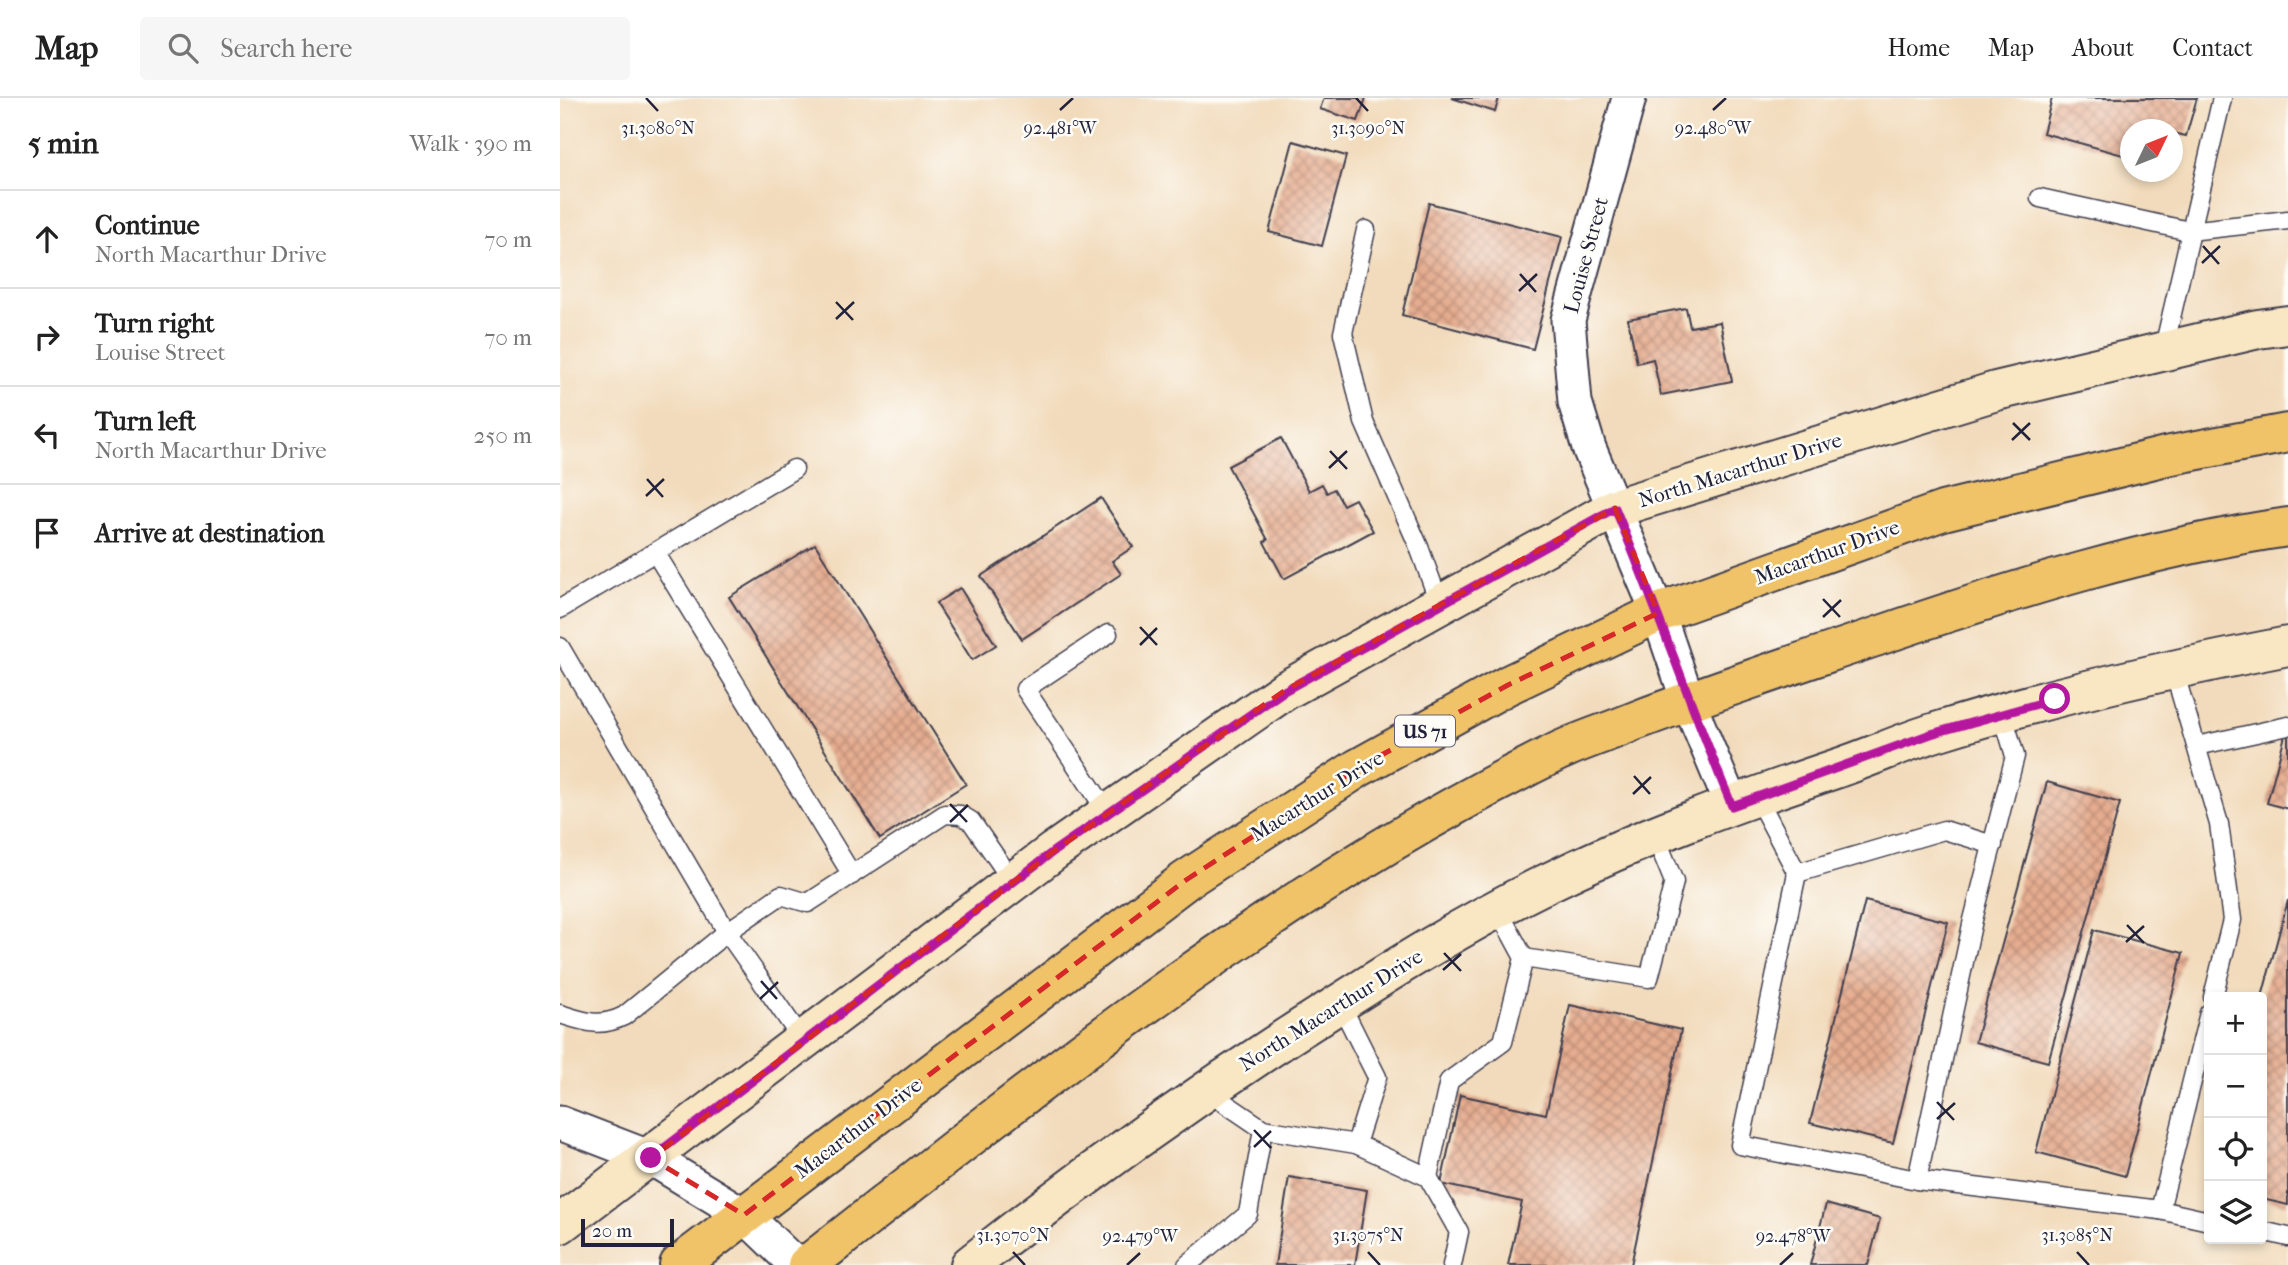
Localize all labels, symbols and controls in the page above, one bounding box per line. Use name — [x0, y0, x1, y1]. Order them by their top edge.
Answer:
search box — [140, 17, 630, 80]
text: Map — [35, 29, 98, 68]
icon: search — [164, 29, 202, 67]
text: Search here — [220, 33, 352, 64]
text: Home — [1888, 34, 1950, 62]
text: Map — [1988, 34, 2034, 62]
text: About — [2072, 34, 2134, 62]
text: Contact — [2172, 34, 2253, 62]
text: 31.3080°N — [621, 118, 695, 139]
text: 92.481°W — [1024, 118, 1098, 139]
text: 31.3090°N — [1331, 118, 1405, 139]
text: 92.480°W — [1675, 118, 1753, 139]
north arrow — [2120, 119, 2183, 182]
text: 5 min — [28, 126, 99, 161]
text: Walk · 390 m — [409, 130, 532, 157]
street label: Louise Street — [1559, 194, 1613, 316]
text: Continue — [95, 210, 200, 241]
icon: ahead — [28, 220, 66, 258]
text: 70 m — [484, 226, 532, 253]
text: North Macarthur Drive — [95, 241, 327, 268]
text: Turn right — [95, 308, 215, 339]
icon: right — [28, 318, 66, 356]
text: 70 m — [484, 324, 532, 351]
text: Louise Street — [95, 339, 226, 366]
text: Turn left — [95, 406, 196, 437]
icon: left — [28, 416, 66, 454]
text: 250 m — [474, 422, 532, 449]
street label: North Macarthur Drive — [1635, 428, 1845, 512]
text: North Macarthur Drive — [95, 437, 327, 464]
icon: arrive — [28, 514, 66, 552]
street label: Macarthur Drive — [1751, 515, 1903, 589]
text: Arrive at destination — [95, 518, 325, 549]
route start — [2039, 683, 2070, 714]
road number: US 71 — [1395, 716, 1455, 746]
street label: Macarthur Drive — [1246, 745, 1388, 847]
street label: North Macarthur Drive — [1235, 944, 1427, 1076]
map controls — [2204, 992, 2267, 1244]
button: + — [2204, 992, 2267, 1055]
button: − — [2204, 1055, 2267, 1118]
street label: Macarthur Drive — [790, 1073, 926, 1183]
button: locate — [2204, 1118, 2267, 1181]
route end — [635, 1142, 666, 1173]
button: layers — [2204, 1181, 2267, 1244]
scale bar — [581, 1216, 674, 1248]
text: 20 m — [592, 1220, 632, 1242]
text: 31.3070°N — [976, 1225, 1050, 1246]
text: 31.3075°N — [1332, 1225, 1404, 1246]
text: 31.3085°N — [2041, 1225, 2113, 1246]
text: 92.479°W — [1102, 1226, 1179, 1247]
text: 92.478°W — [1756, 1226, 1832, 1247]

